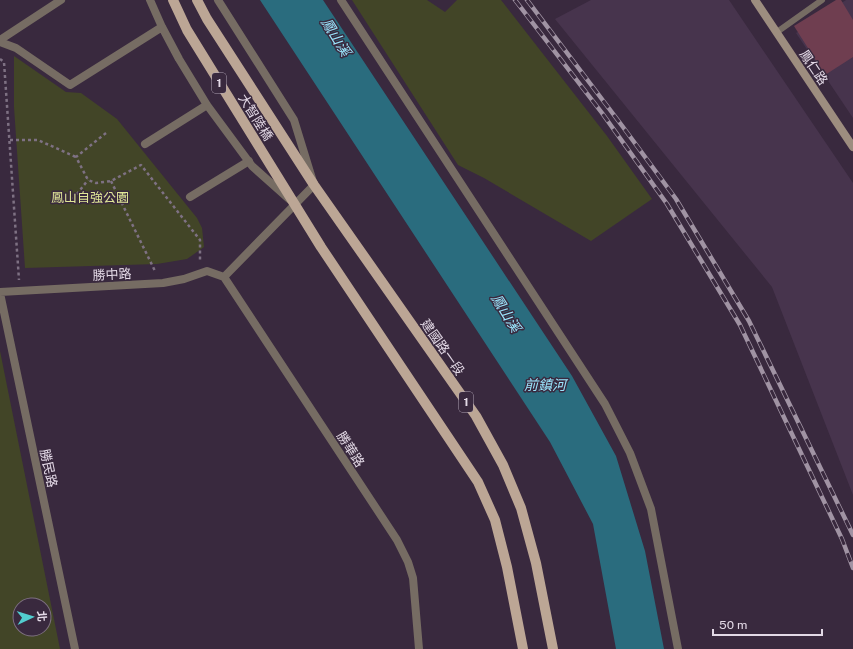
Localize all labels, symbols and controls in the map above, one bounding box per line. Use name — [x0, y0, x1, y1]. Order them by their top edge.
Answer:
water label: 鳳山溪 — [318, 15, 355, 61]
street label: 鳳仁路 — [796, 47, 831, 88]
road number: 1 — [212, 73, 226, 93]
street label: 大智陸橋 — [235, 91, 276, 143]
park label: 鳳山自強公園 — [51, 190, 129, 205]
street label: 勝中路 — [92, 266, 132, 283]
water label: 鳳山溪 — [488, 291, 525, 337]
street label: 建國路一段 — [418, 316, 467, 378]
water label: 前鎮河 — [524, 377, 569, 393]
road number: 1 — [459, 392, 473, 412]
street label: 勝華路 — [334, 429, 367, 470]
street label: 勝民路 — [37, 447, 60, 489]
north arrow — [12, 597, 52, 637]
text: 北 — [36, 610, 48, 622]
scale bar — [713, 611, 822, 637]
text: 50 m — [719, 618, 747, 632]

